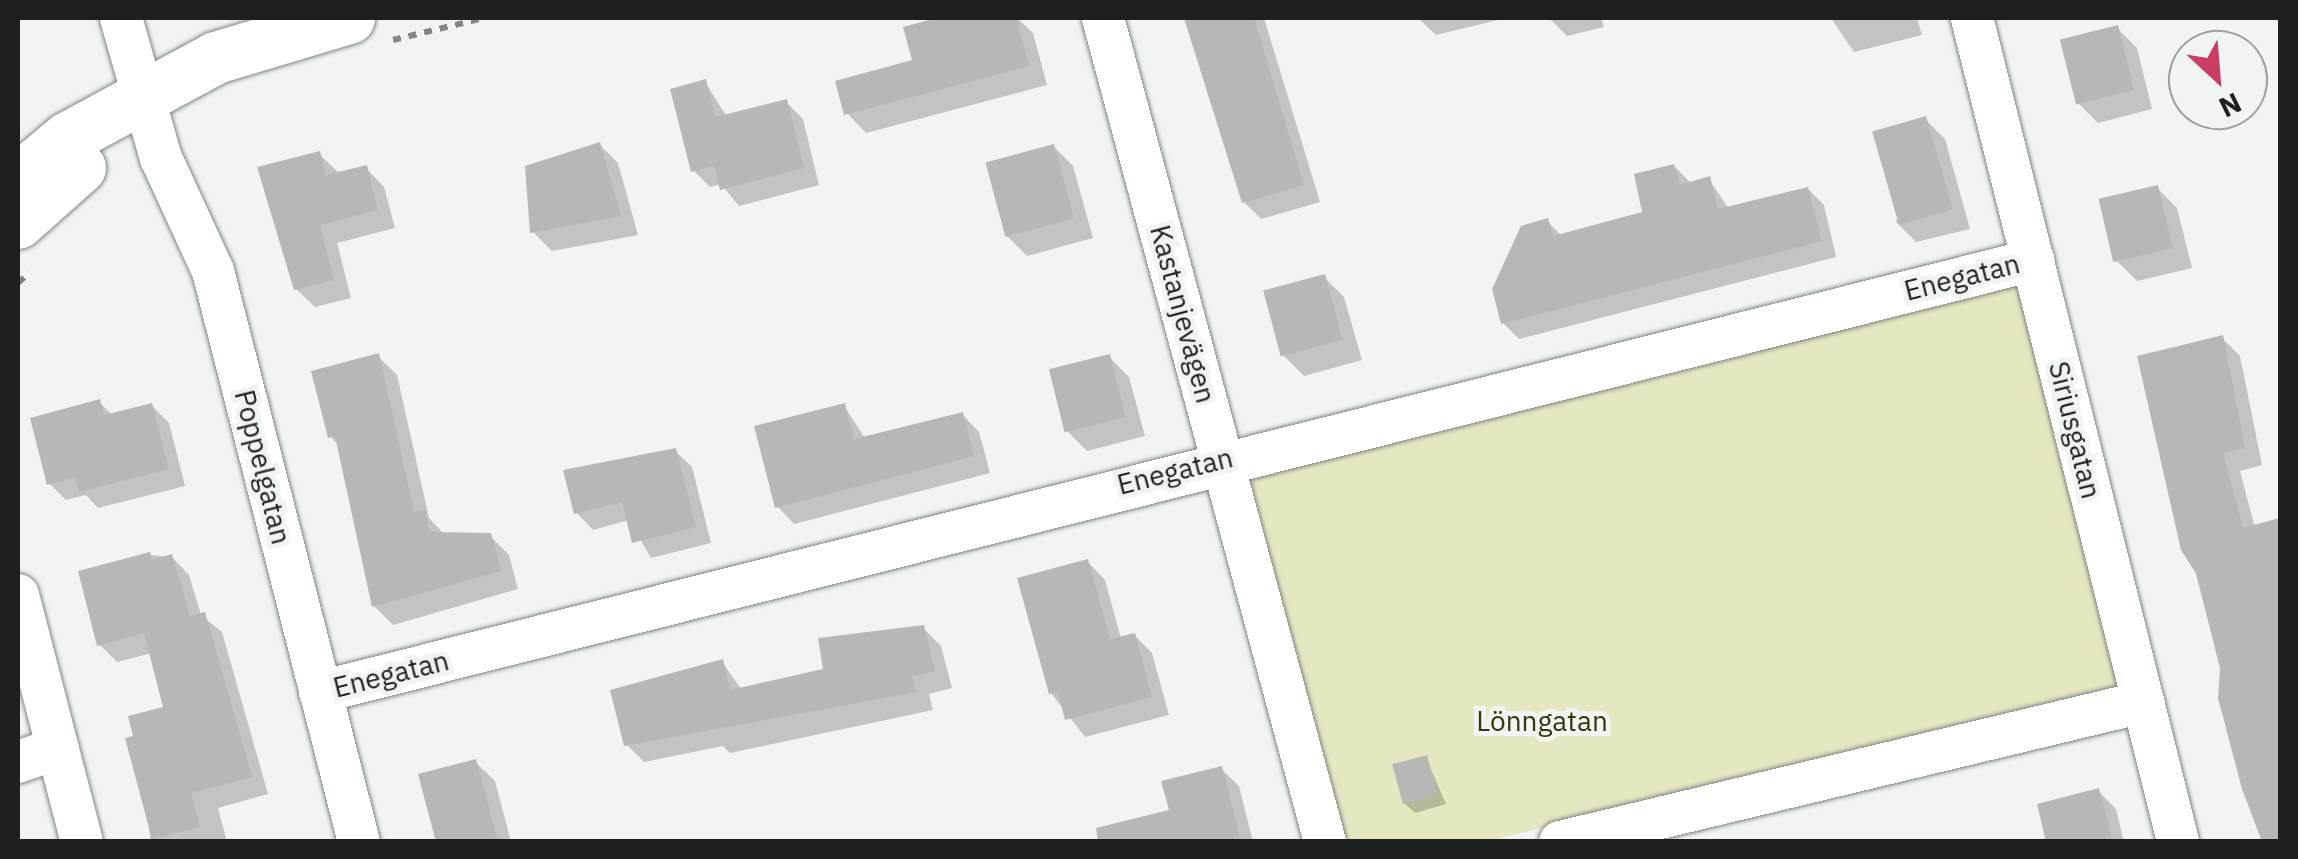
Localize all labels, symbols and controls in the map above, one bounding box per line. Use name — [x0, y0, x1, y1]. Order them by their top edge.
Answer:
north arrow — [2168, 30, 2268, 130]
text: N — [2213, 85, 2248, 127]
street label: Kastanjevägen — [1143, 221, 1223, 407]
street label: Enegatan — [1901, 246, 2023, 308]
street label: Siriusgatan — [2042, 358, 2108, 502]
street label: Poppelgatan — [228, 386, 298, 548]
street label: Enegatan — [1114, 440, 1236, 502]
street label: Enegatan — [330, 643, 452, 705]
park label: Lönngatan — [1476, 704, 1608, 738]

